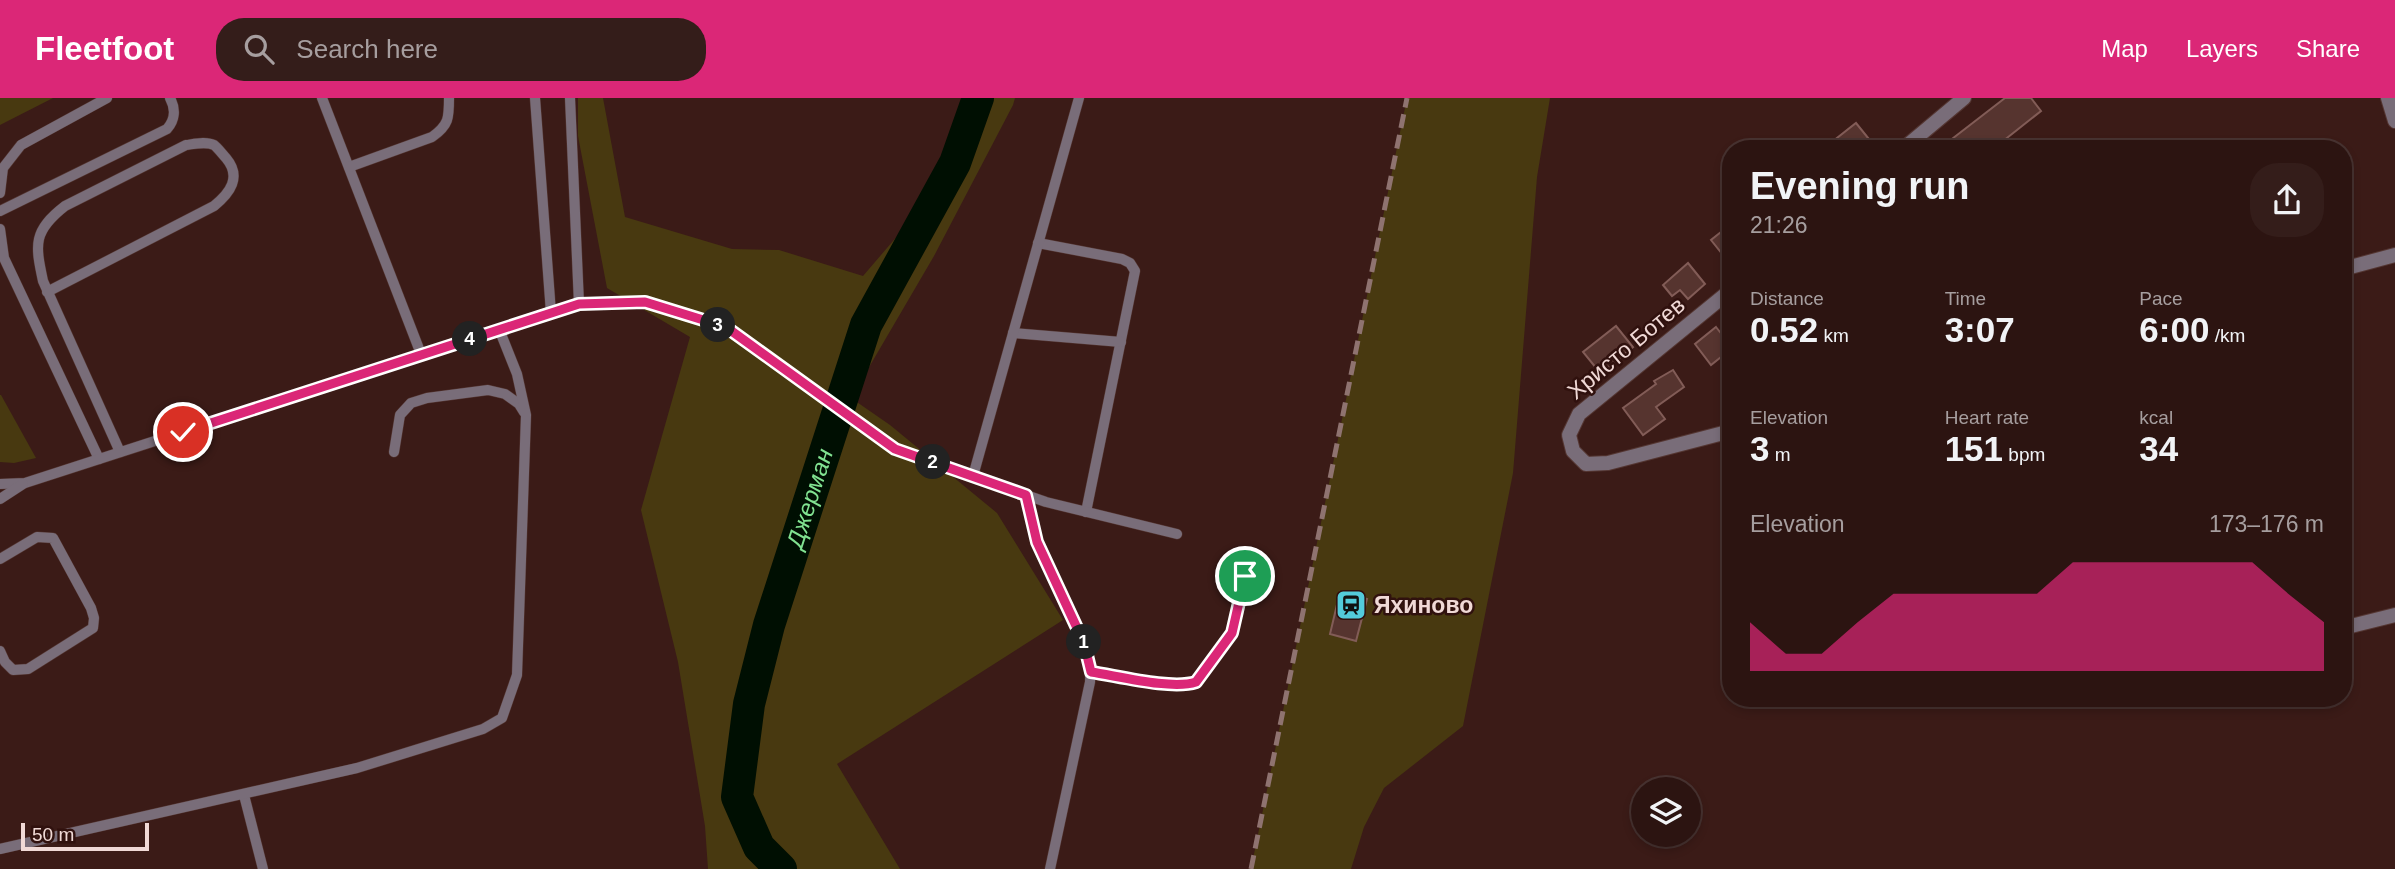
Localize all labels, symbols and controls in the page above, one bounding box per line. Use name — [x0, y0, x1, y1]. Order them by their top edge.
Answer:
search box — [216, 18, 706, 81]
text: Fleetfoot — [35, 30, 174, 67]
icon: search — [240, 30, 278, 68]
text: Search here — [296, 34, 438, 64]
text: Map — [2101, 35, 2148, 62]
text: Layers — [2186, 35, 2258, 62]
text: Share — [2296, 35, 2360, 62]
button: share — [2250, 163, 2324, 237]
text: Evening run — [1750, 165, 1970, 207]
text: 21:26 — [1750, 212, 1808, 238]
text: Distance — [1750, 288, 1824, 309]
text: Time — [1945, 288, 1986, 309]
text: Pace — [2139, 288, 2183, 309]
street label: Христо Ботев — [1562, 292, 1690, 404]
pin: 3 — [700, 308, 736, 342]
text: 0.52 — [1750, 310, 1818, 349]
text: 3:07 — [1945, 310, 2015, 349]
text: 6:00 — [2139, 310, 2209, 349]
text: 3 — [712, 314, 723, 335]
pin: 4 — [452, 322, 488, 356]
text: km — [1818, 325, 1849, 346]
text: /km — [2209, 325, 2245, 346]
text: 4 — [464, 328, 475, 349]
pin — [153, 402, 213, 462]
text: Elevation — [1750, 407, 1828, 428]
text: Heart rate — [1945, 407, 2029, 428]
text: kcal — [2139, 407, 2173, 428]
icon: check — [164, 413, 202, 451]
text: 3 — [1750, 429, 1769, 468]
text: 151 — [1945, 429, 2003, 468]
text: 34 — [2139, 429, 2178, 468]
pin: 2 — [916, 444, 950, 480]
text: m — [1769, 444, 1791, 465]
text: bpm — [2003, 444, 2045, 465]
water label: Джерман — [780, 445, 838, 554]
text: 2 — [927, 451, 938, 472]
text: Elevation — [1750, 511, 1845, 537]
text: 173–176 m — [2209, 511, 2324, 537]
pin — [1215, 546, 1275, 606]
icon: arrive — [1226, 557, 1264, 595]
station icon: Яхиново — [1334, 588, 1368, 622]
place label: Яхиново — [1374, 592, 1473, 618]
pin: 1 — [1066, 624, 1102, 660]
text: 1 — [1078, 631, 1089, 652]
map controls — [1631, 777, 1701, 847]
button: layers — [1631, 777, 1701, 847]
scale bar — [21, 820, 149, 852]
text: 50 m — [32, 824, 74, 845]

